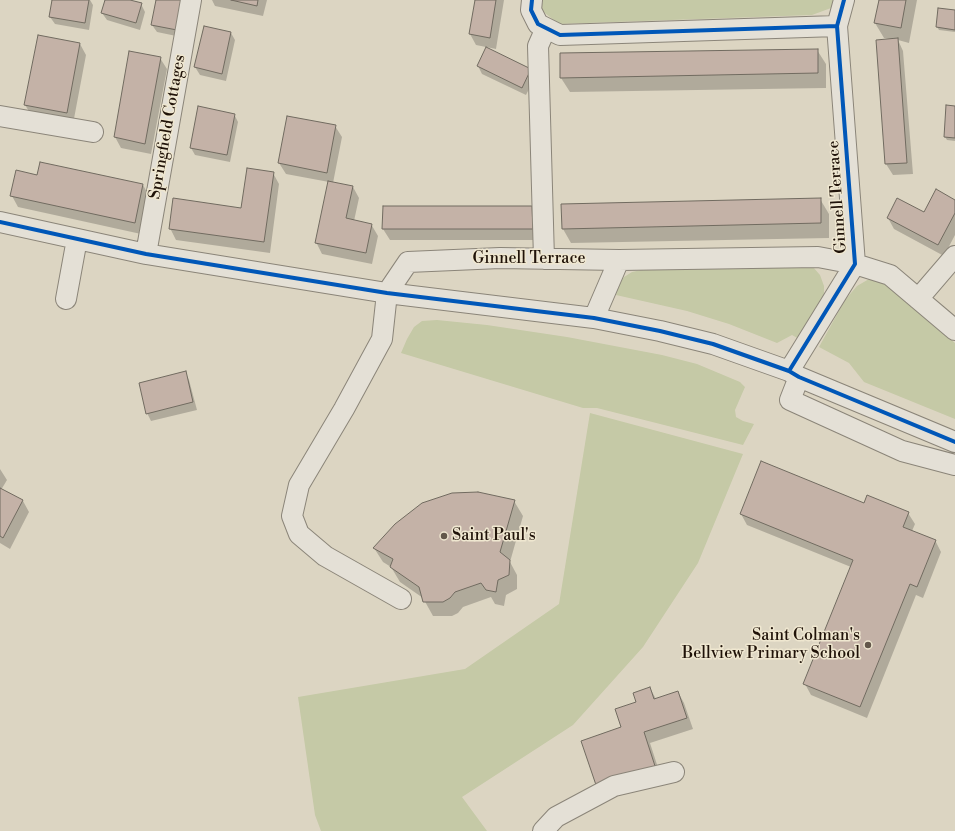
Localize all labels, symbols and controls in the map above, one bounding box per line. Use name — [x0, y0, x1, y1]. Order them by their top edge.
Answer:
street label: Springfield Cottages — [146, 53, 190, 201]
street label: Ginnell Terrace — [824, 140, 852, 254]
street label: Ginnell Terrace — [472, 249, 586, 269]
place label: Saint Paul's — [452, 526, 536, 546]
marker: Saint Paul's — [439, 531, 449, 541]
place label: Saint Colman's Bellview Primary School — [682, 626, 860, 664]
marker: Saint Colman's Bellview Primary School — [863, 640, 873, 650]

